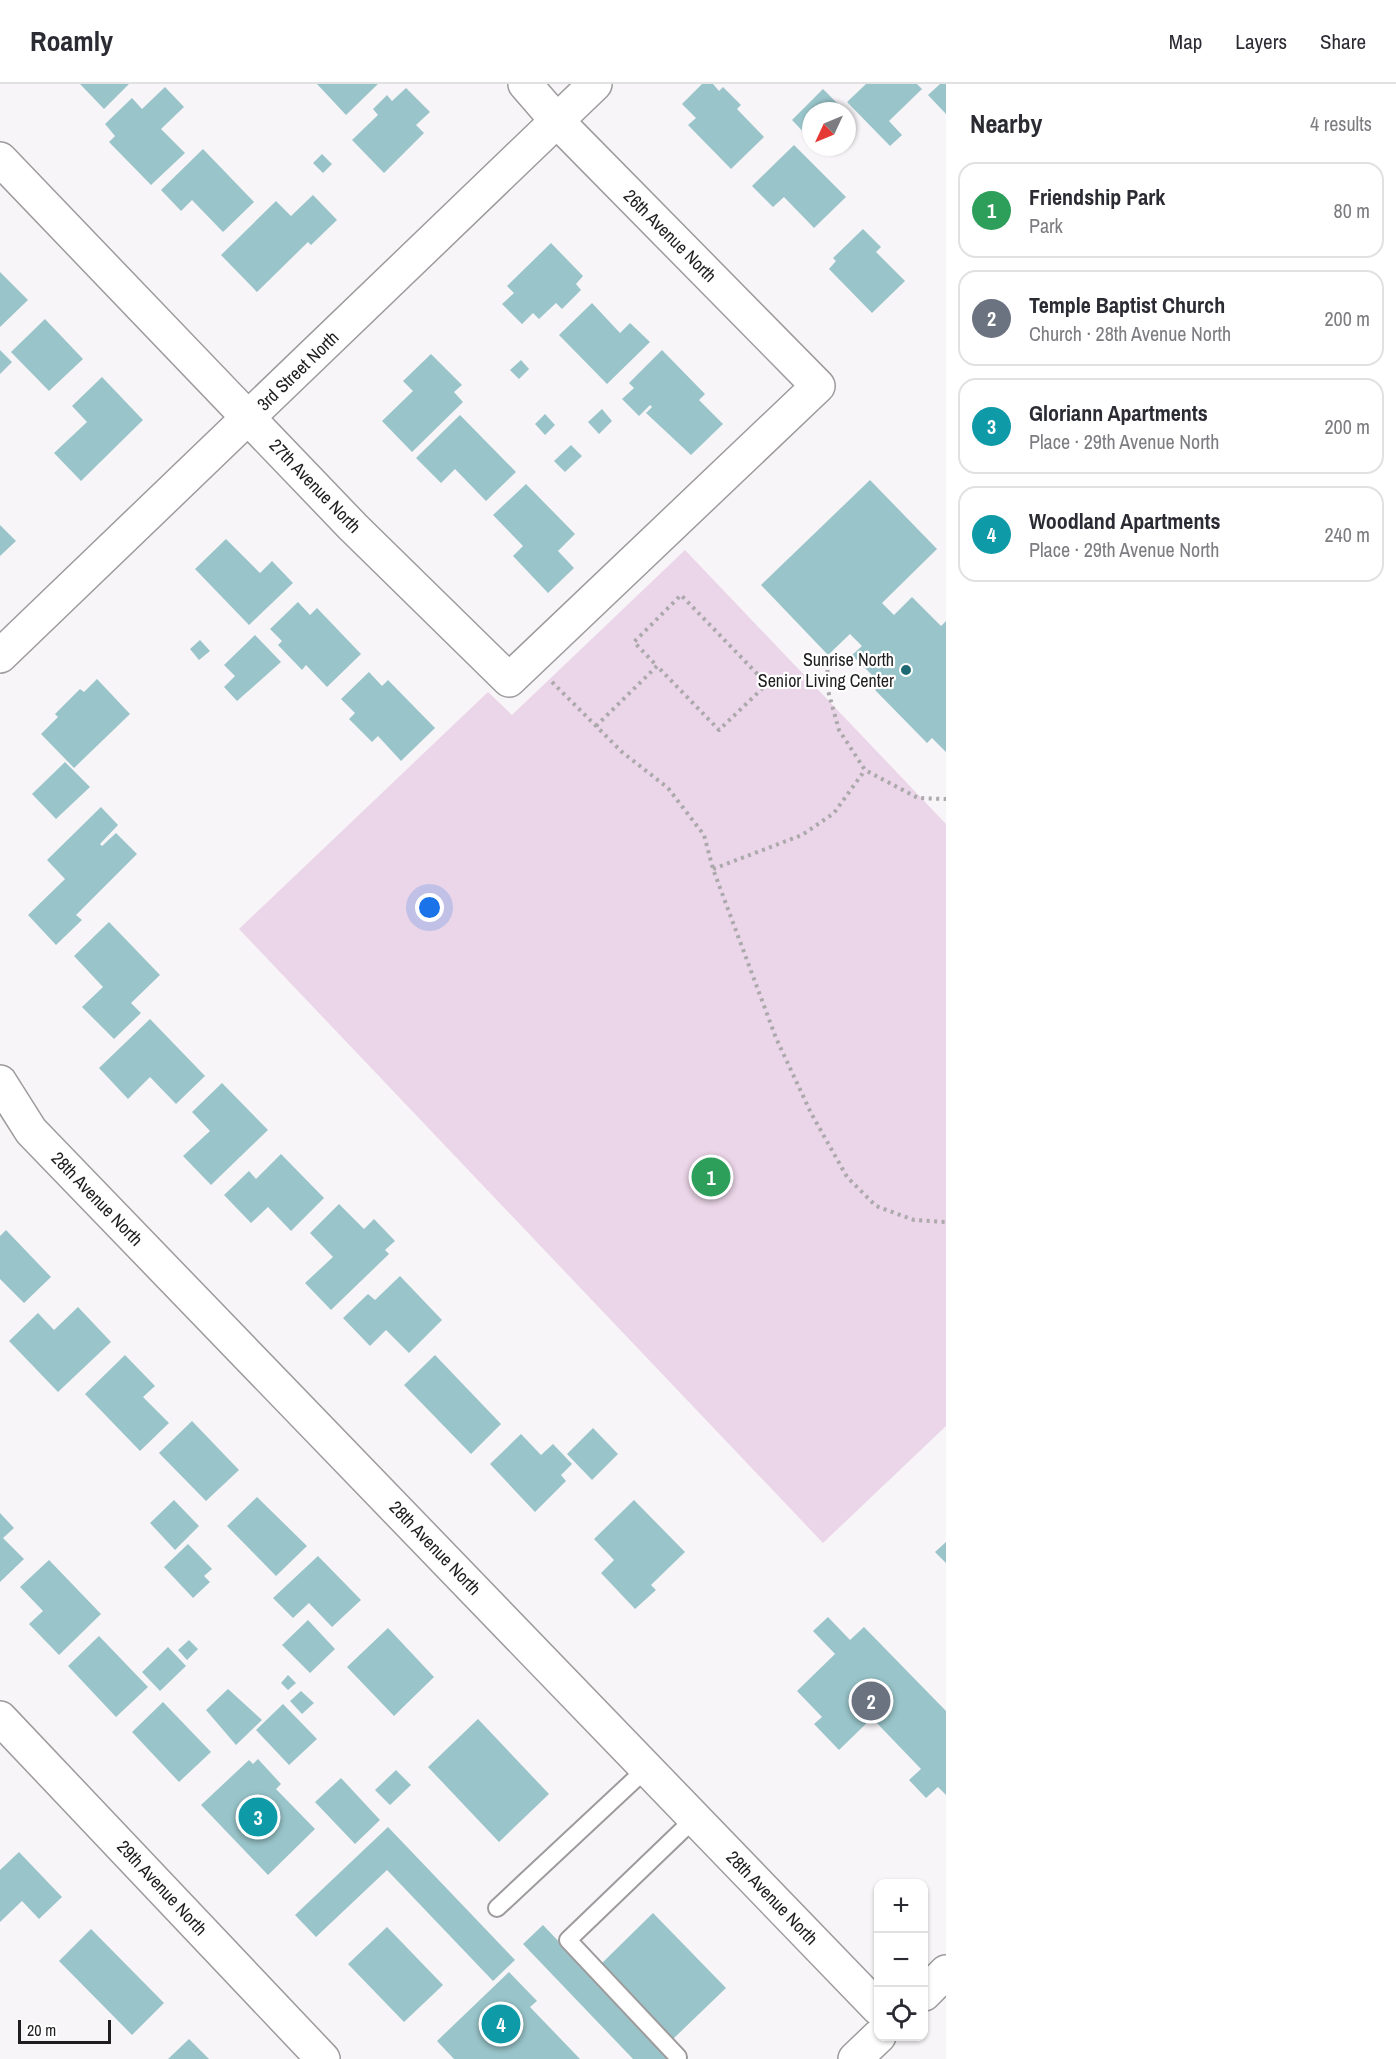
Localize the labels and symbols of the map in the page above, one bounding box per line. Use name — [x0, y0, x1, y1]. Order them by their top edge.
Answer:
north arrow — [802, 102, 856, 156]
street label: 26th Avenue North — [618, 184, 722, 288]
street label: 3rd Street North — [251, 325, 344, 416]
street label: 27th Avenue North — [264, 433, 367, 538]
place label: Sunrise North Senior Living Center — [758, 647, 894, 693]
marker: Sunrise North Senior Living Center — [899, 663, 913, 677]
your location — [415, 893, 444, 922]
street label: 28th Avenue North — [46, 1146, 149, 1251]
pin: 1 — [692, 1154, 730, 1200]
street label: 28th Avenue North — [384, 1495, 487, 1600]
pin: 2 — [852, 1678, 890, 1724]
pin: 3 — [238, 1794, 278, 1840]
street label: 29th Avenue North — [112, 1835, 213, 1941]
street label: 28th Avenue North — [721, 1845, 824, 1950]
pin: 4 — [482, 2002, 520, 2046]
scale bar — [18, 2017, 111, 2044]

